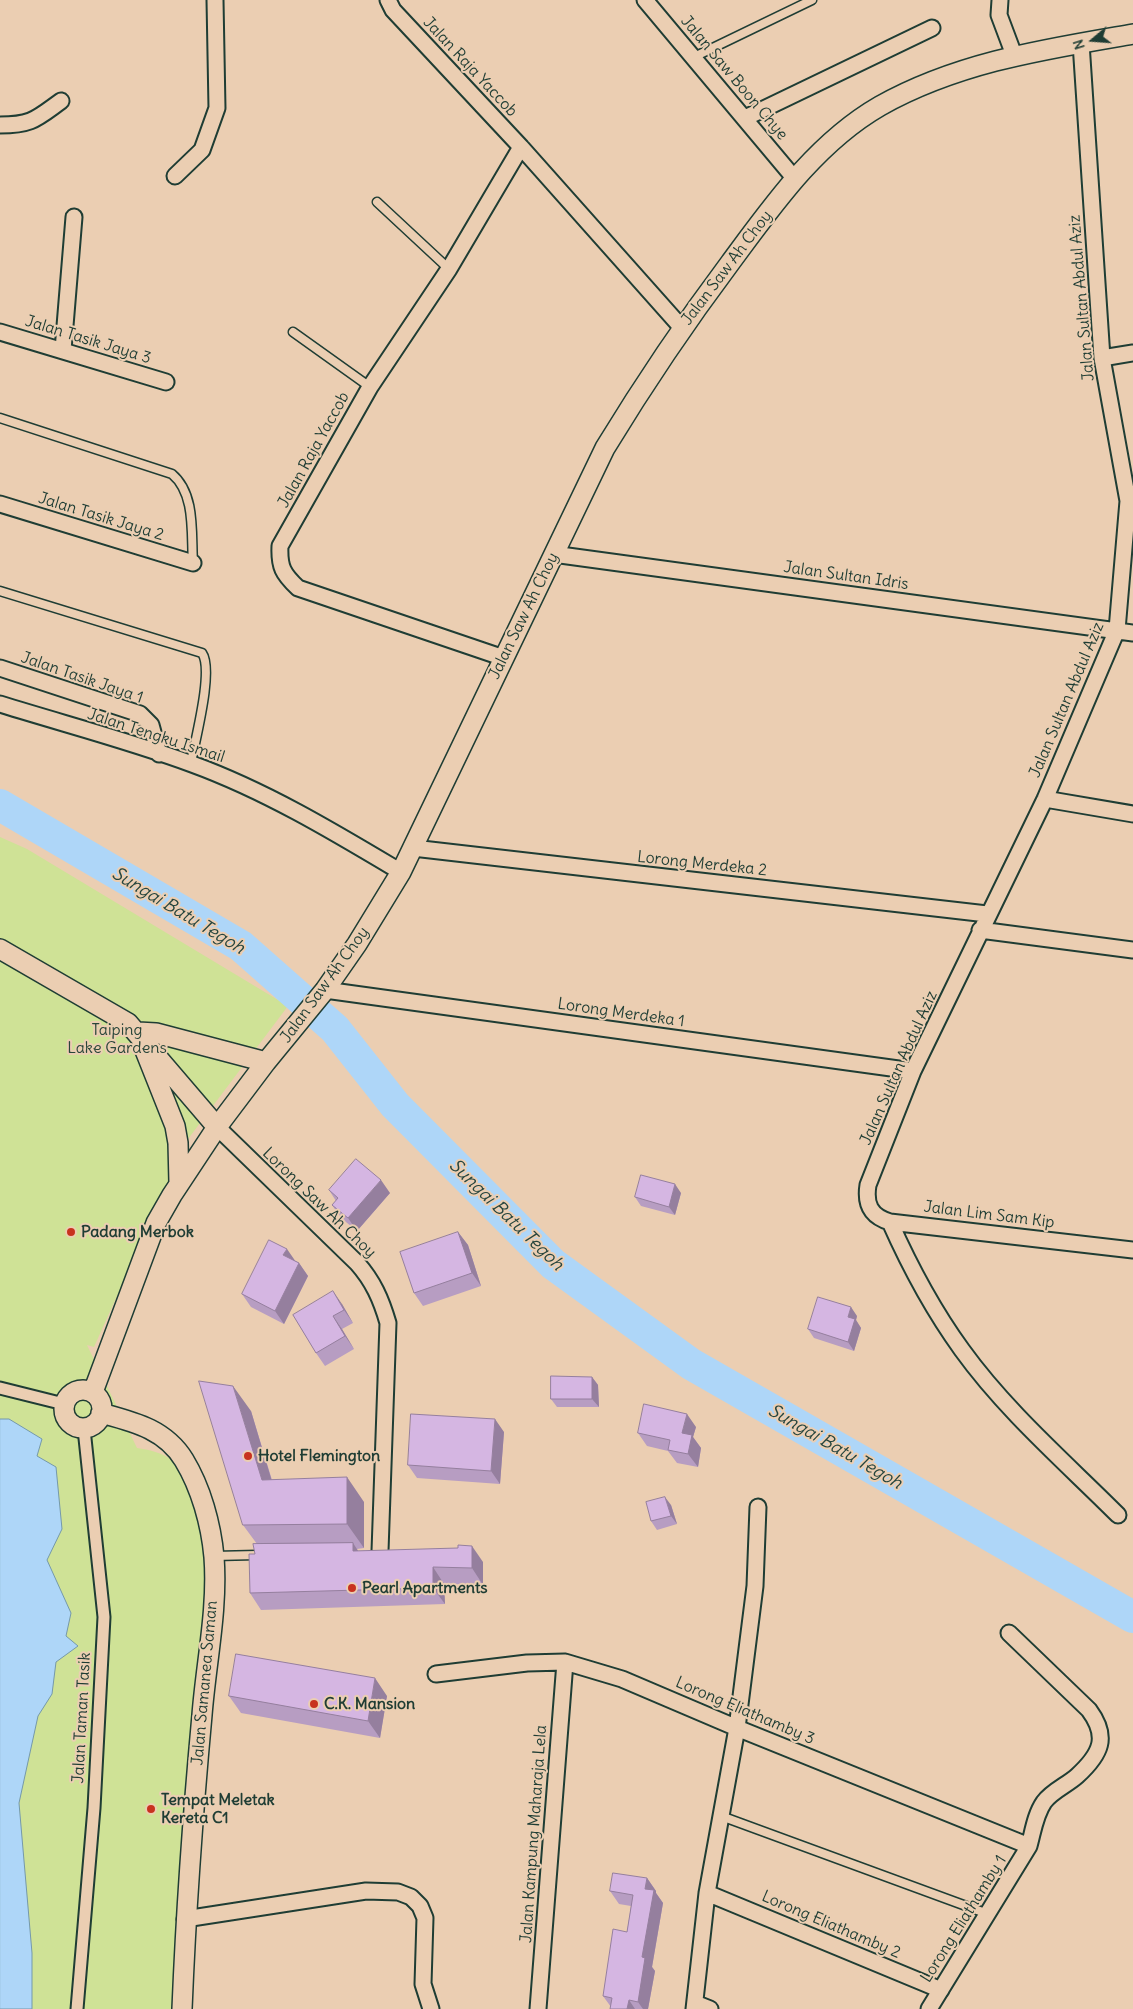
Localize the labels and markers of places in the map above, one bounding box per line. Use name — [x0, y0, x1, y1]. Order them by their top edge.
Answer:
place label: Padang Merbok — [81, 1222, 194, 1242]
marker: Padang Merbok — [65, 1226, 77, 1238]
place label: Hotel Flemington — [258, 1446, 380, 1466]
marker: Hotel Flemington — [242, 1450, 254, 1462]
place label: Pearl Apartments — [362, 1578, 488, 1598]
marker: Pearl Apartments — [346, 1582, 358, 1594]
place label: C.K. Mansion — [324, 1694, 415, 1714]
marker: C.K. Mansion — [308, 1698, 320, 1710]
place label: Tempat Meletak Kereta C1 — [161, 1790, 275, 1828]
marker: Tempat Meletak Kereta C1 — [145, 1803, 157, 1815]

